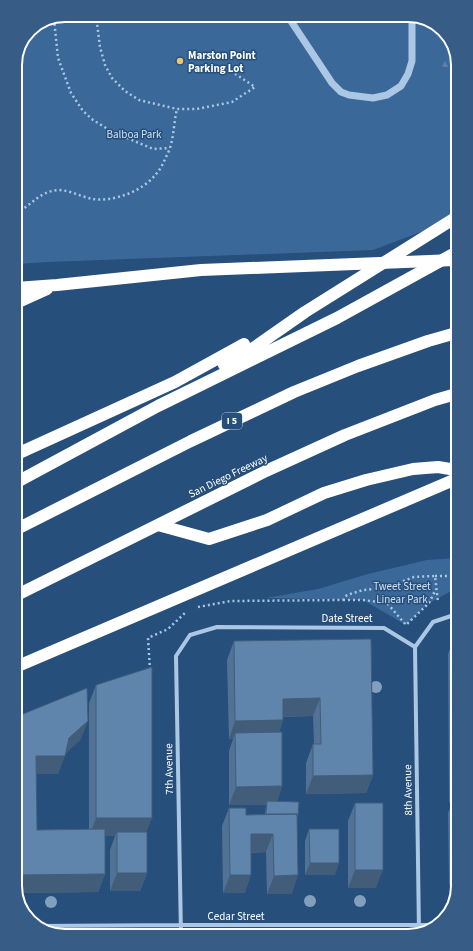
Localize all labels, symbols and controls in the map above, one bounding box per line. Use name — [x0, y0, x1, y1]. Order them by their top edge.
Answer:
place label: Marston Point Parking Lot — [188, 48, 256, 76]
marker: Marston Point Parking Lot — [175, 56, 185, 66]
park label: Balboa Park — [106, 127, 162, 142]
road number: I 5 — [222, 413, 242, 429]
street label: San Diego Freeway — [186, 450, 270, 502]
park label: Tweet Street Linear Park — [373, 579, 431, 607]
street label: Date Street — [322, 611, 373, 626]
street label: 7th Avenue — [161, 743, 177, 795]
street label: 8th Avenue — [400, 764, 416, 816]
street label: Cedar Street — [208, 909, 265, 924]

